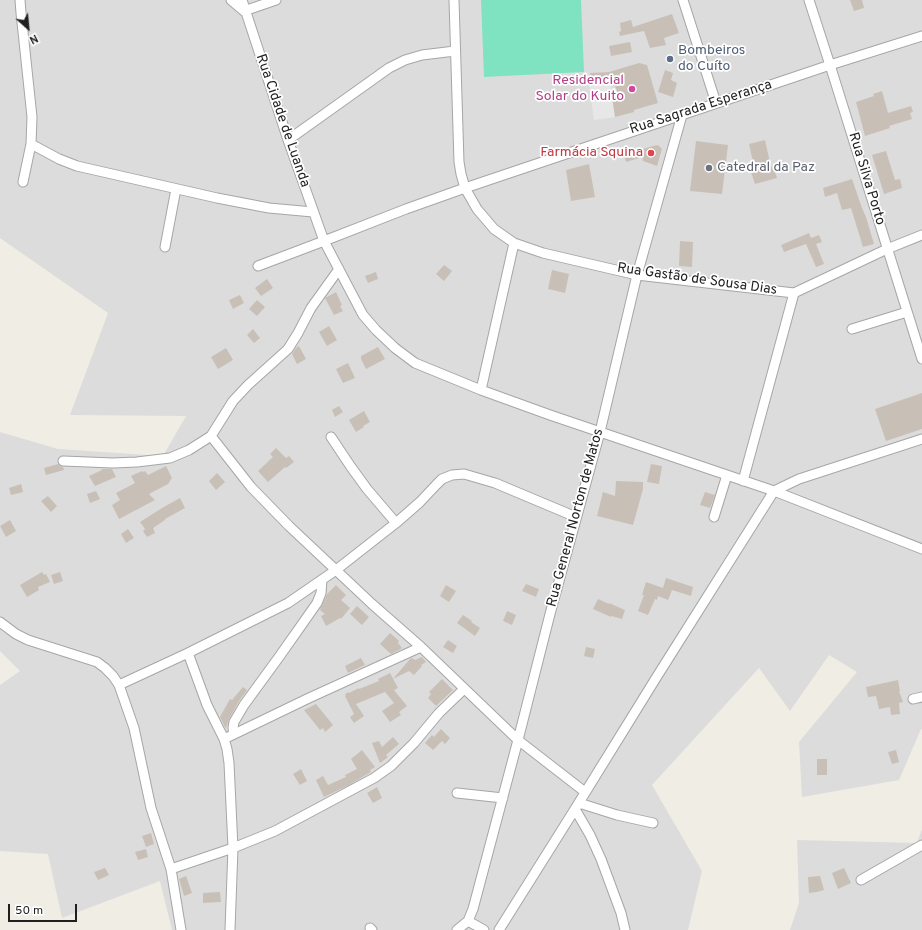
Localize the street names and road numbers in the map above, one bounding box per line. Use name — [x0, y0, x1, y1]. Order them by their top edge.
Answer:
street label: Rua Cidade de Luanda — [251, 52, 313, 190]
street label: Rua Sagrada Esperança — [628, 77, 774, 139]
street label: Rua Silva Porto — [844, 131, 888, 227]
street label: Rua Gastão de Sousa Dias — [616, 260, 778, 300]
street label: Rua General Norton de Matos — [544, 427, 608, 609]

